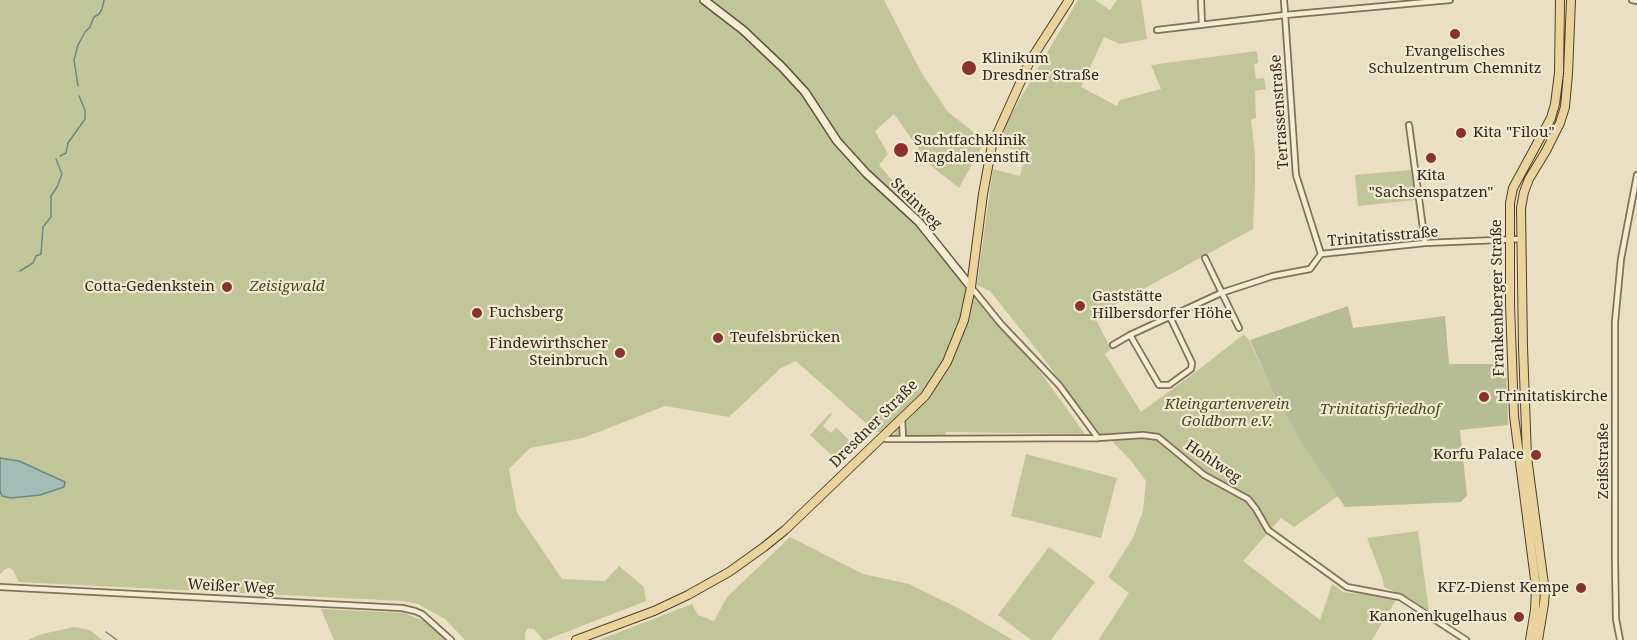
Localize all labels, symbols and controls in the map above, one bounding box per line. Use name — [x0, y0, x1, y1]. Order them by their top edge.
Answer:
marker: Evangelisches Schulzentrum Chemnitz — [1448, 27, 1462, 41]
place label: Evangelisches Schulzentrum Chemnitz — [1369, 43, 1541, 78]
place label: Klinikum Dresdner Straße — [982, 50, 1099, 85]
street label: Terrassenstraße — [1267, 54, 1293, 170]
marker: Klinikum Dresdner Straße — [960, 59, 978, 77]
place label: Kita "Filou" — [1473, 124, 1555, 142]
marker: Kita "Filou" — [1454, 126, 1468, 140]
place label: Suchtfachklinik Magdalenenstift — [914, 132, 1030, 167]
marker: Suchtfachklinik Magdalenenstift — [892, 141, 910, 159]
marker: Kita "Sachsenspatzen" — [1424, 151, 1438, 165]
place label: Kita "Sachsenspatzen" — [1369, 167, 1493, 202]
street label: Steinweg — [887, 175, 945, 233]
street label: Frankenberger Straße — [1488, 219, 1508, 377]
street label: Trinitatisstraße — [1327, 223, 1439, 251]
place label: Cotta-Gedenkstein — [85, 278, 215, 296]
park label: Zeisigwald — [249, 278, 325, 296]
marker: Cotta-Gedenkstein — [220, 280, 234, 294]
place label: Gaststätte Hilbersdorfer Höhe — [1092, 288, 1232, 323]
marker: Gaststätte Hilbersdorfer Höhe — [1073, 299, 1087, 313]
place label: Fuchsberg — [489, 304, 563, 322]
marker: Fuchsberg — [470, 306, 484, 320]
place label: Teufelsbrücken — [730, 329, 840, 347]
marker: Teufelsbrücken — [711, 331, 725, 345]
place label: Findewirthscher Steinbruch — [489, 335, 608, 370]
marker: Findewirthscher Steinbruch — [613, 346, 627, 360]
street label: Dresdner Straße — [826, 376, 922, 472]
place label: Trinitatiskirche — [1496, 388, 1608, 406]
marker: Trinitatiskirche — [1477, 390, 1491, 404]
park label: Kleingartenverein Goldborn e.V. — [1164, 396, 1290, 431]
park label: Trinitatisfriedhof — [1320, 401, 1440, 419]
street label: Zeißstraße — [1595, 423, 1613, 499]
street label: Hohlweg — [1182, 437, 1244, 487]
place label: Korfu Palace — [1433, 446, 1524, 464]
marker: Korfu Palace — [1529, 448, 1543, 462]
street label: Weißer Weg — [187, 576, 275, 598]
place label: KFZ-Dienst Kempe — [1437, 579, 1569, 597]
marker: KFZ-Dienst Kempe — [1574, 581, 1588, 595]
place label: Kanonenkugelhaus — [1369, 608, 1507, 626]
marker: Kanonenkugelhaus — [1512, 610, 1526, 624]

